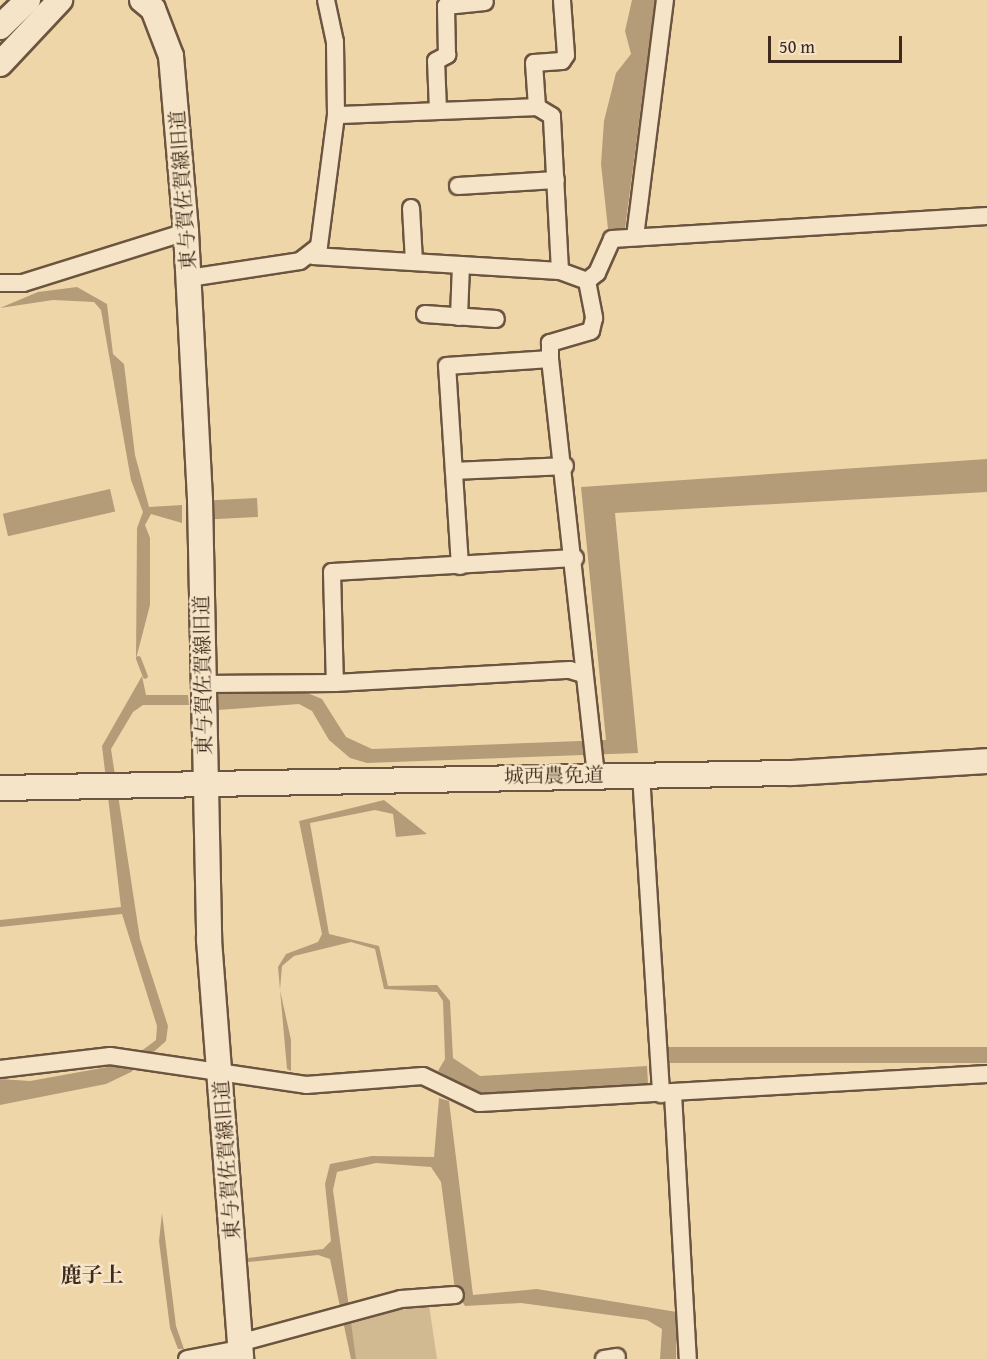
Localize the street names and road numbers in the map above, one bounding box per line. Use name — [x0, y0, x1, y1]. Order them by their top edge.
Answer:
street label: 東与賀佐賀線旧道 — [164, 109, 200, 271]
street label: 東与賀佐賀線旧道 — [189, 595, 215, 755]
street label: 城西農免道 — [504, 762, 604, 788]
street label: 東与賀佐賀線旧道 — [208, 1079, 244, 1241]

